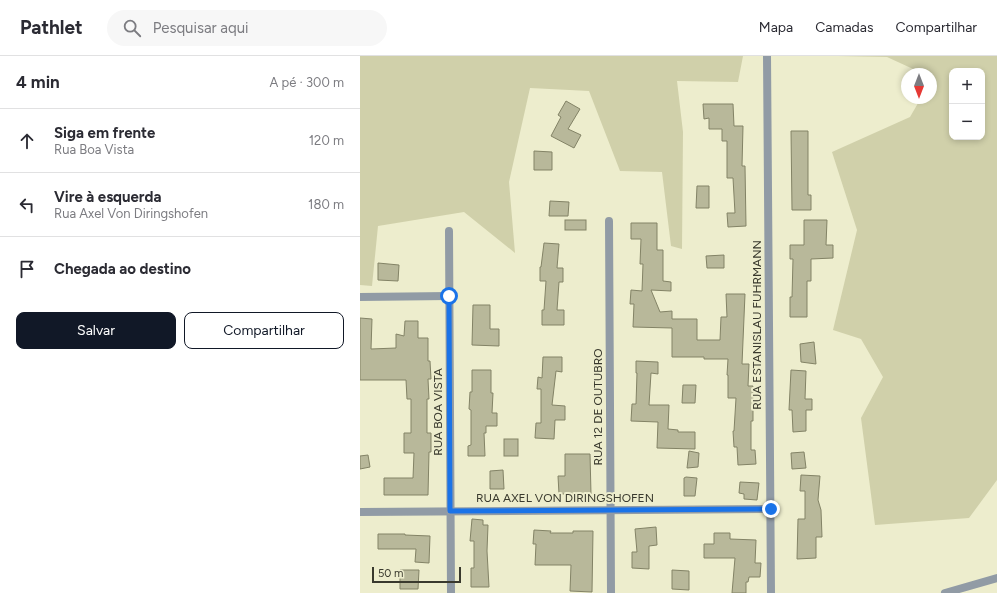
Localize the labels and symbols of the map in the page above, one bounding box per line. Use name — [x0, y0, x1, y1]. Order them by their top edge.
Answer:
north arrow — [901, 68, 937, 104]
street label: RUA ESTANISLAU FUHRMANN — [750, 240, 764, 410]
route start — [440, 287, 458, 305]
street label: RUA 12 DE OUTUBRO — [591, 349, 605, 466]
street label: RUA BOA VISTA — [431, 368, 445, 456]
street label: RUA AXEL VON DIRINGSHOFEN — [476, 491, 654, 505]
route end — [762, 500, 780, 518]
scale bar — [372, 565, 461, 584]

